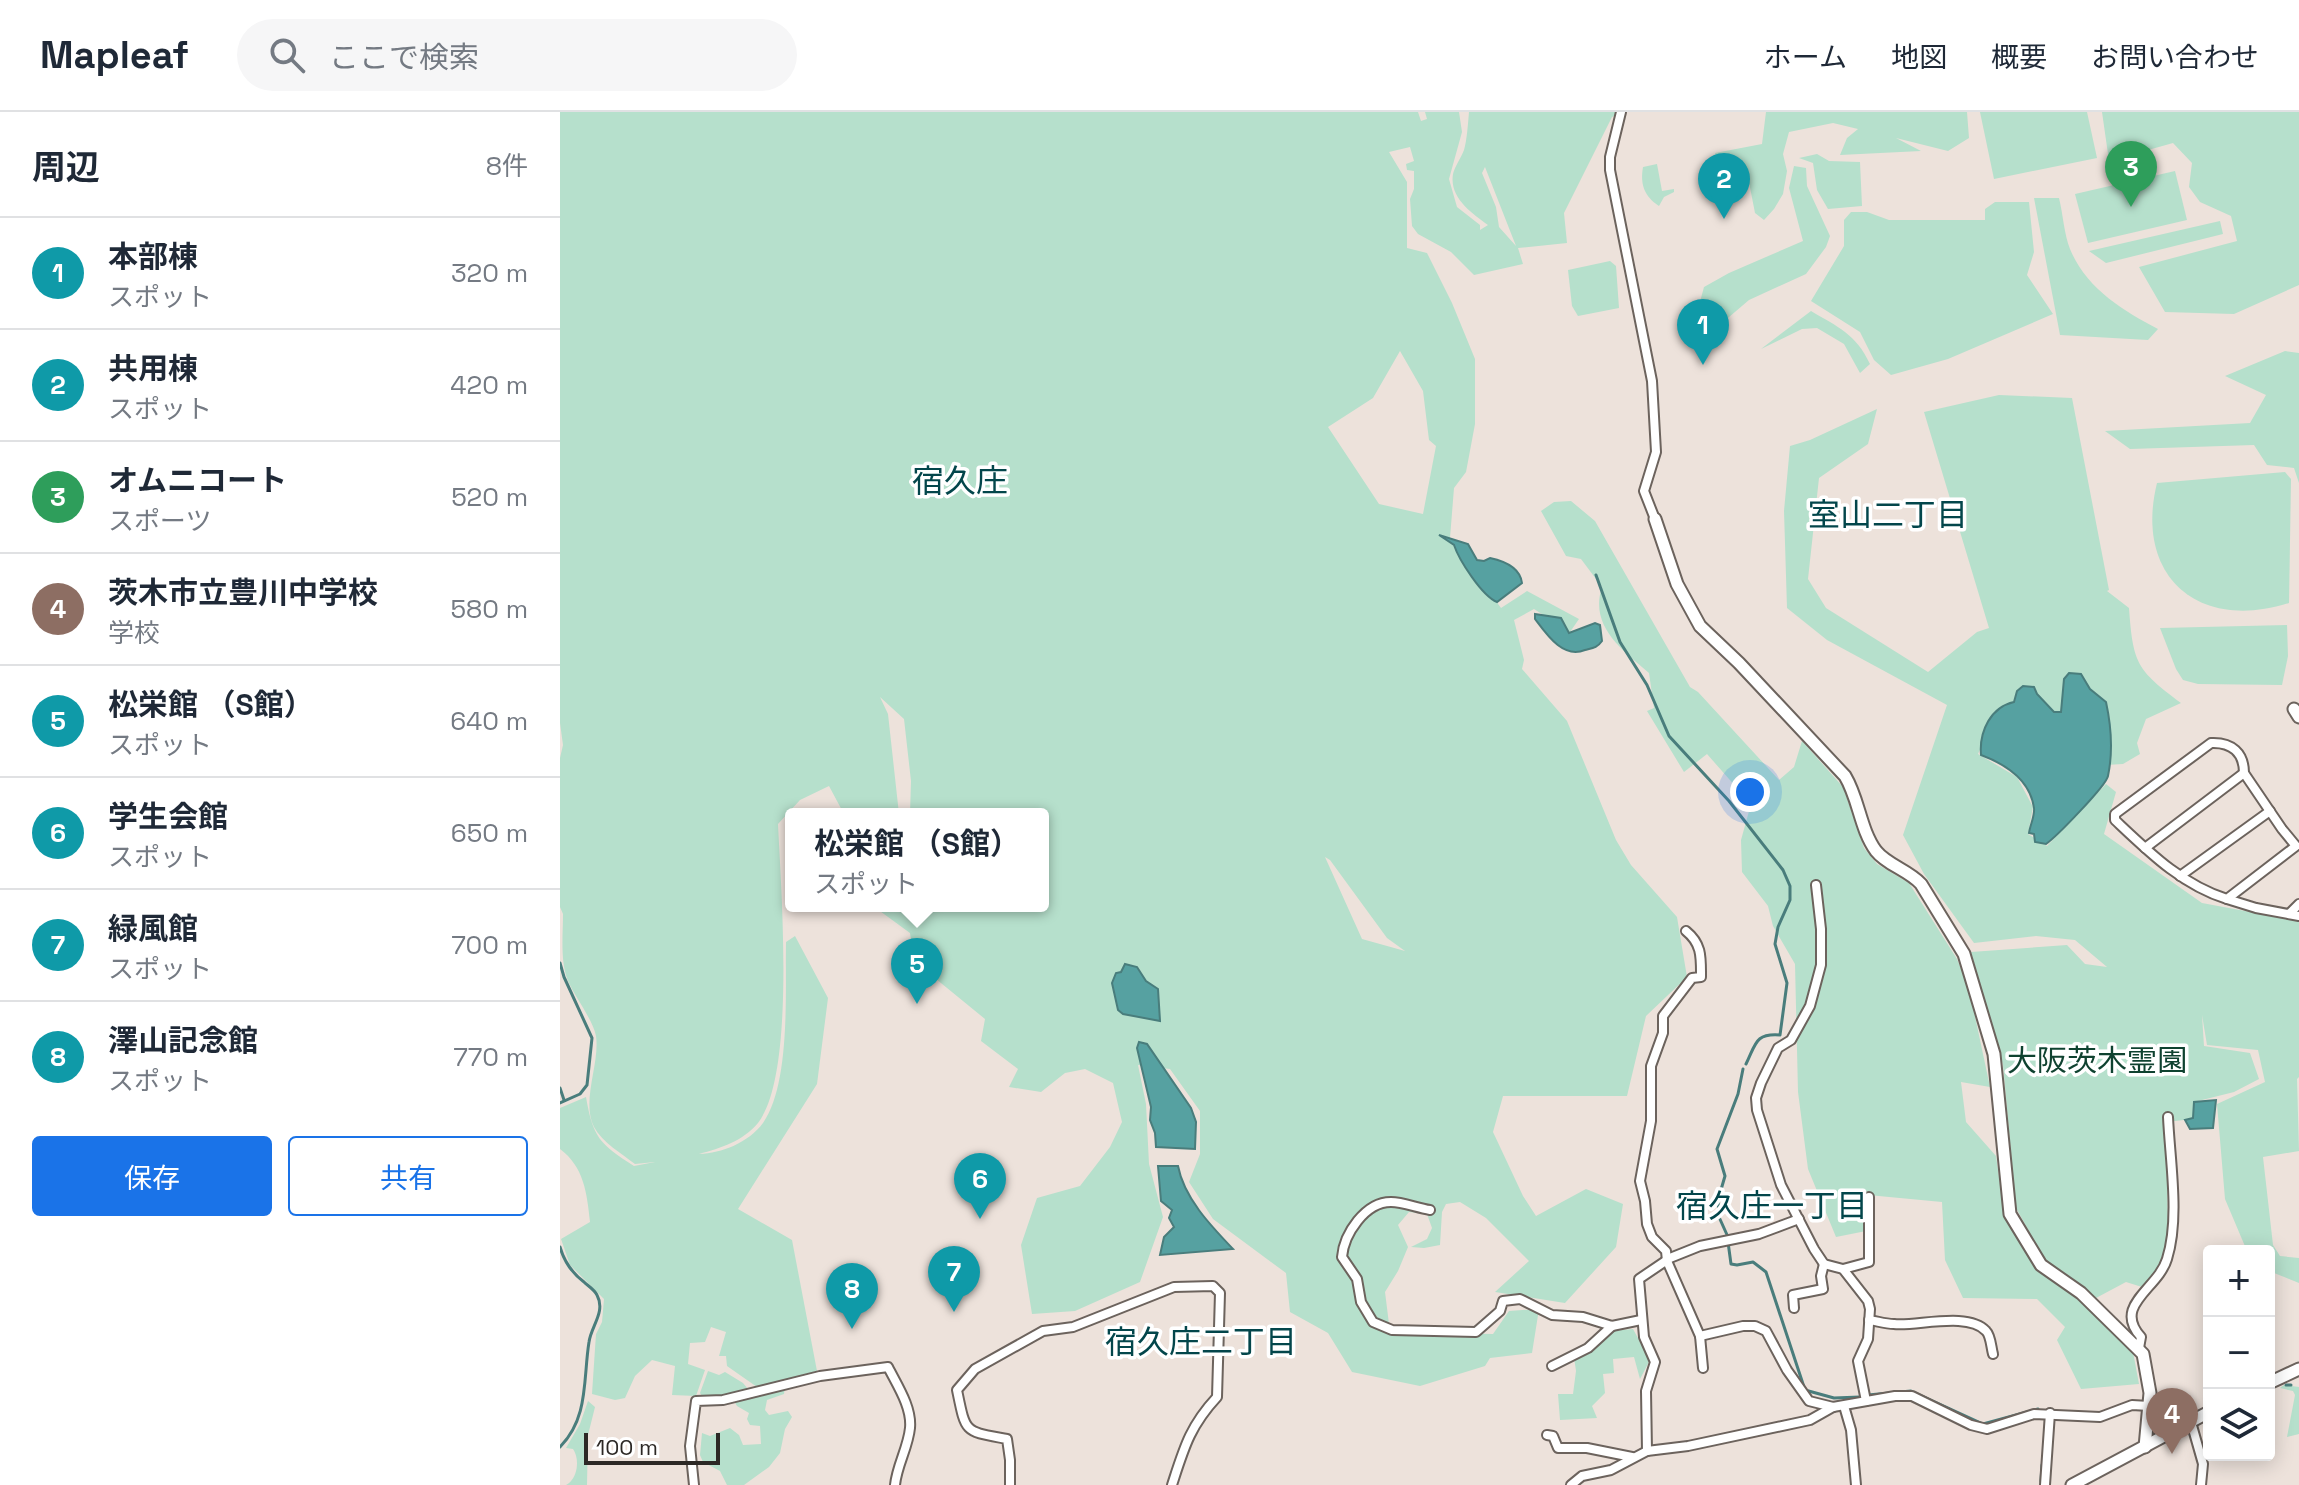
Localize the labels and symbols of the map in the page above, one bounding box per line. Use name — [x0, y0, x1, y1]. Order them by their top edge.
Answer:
pin: 3 — [2105, 141, 2157, 207]
pin: 2 — [1698, 153, 1750, 219]
pin: 1 — [1677, 299, 1729, 365]
district label: 宿久庄 — [912, 461, 1008, 501]
district label: 室山二丁目 — [1808, 495, 1968, 535]
your location — [1730, 772, 1770, 812]
pin: 5 — [891, 938, 943, 1004]
park label: 大阪茨木霊園 — [2007, 1041, 2187, 1080]
pin: 6 — [954, 1153, 1006, 1219]
district label: 宿久庄一丁目 — [1676, 1186, 1868, 1226]
pin: 7 — [928, 1246, 980, 1312]
pin: 8 — [826, 1263, 878, 1329]
district label: 宿久庄二丁目 — [1105, 1322, 1297, 1362]
pin: 4 — [2146, 1388, 2198, 1454]
scale bar — [584, 1429, 720, 1465]

